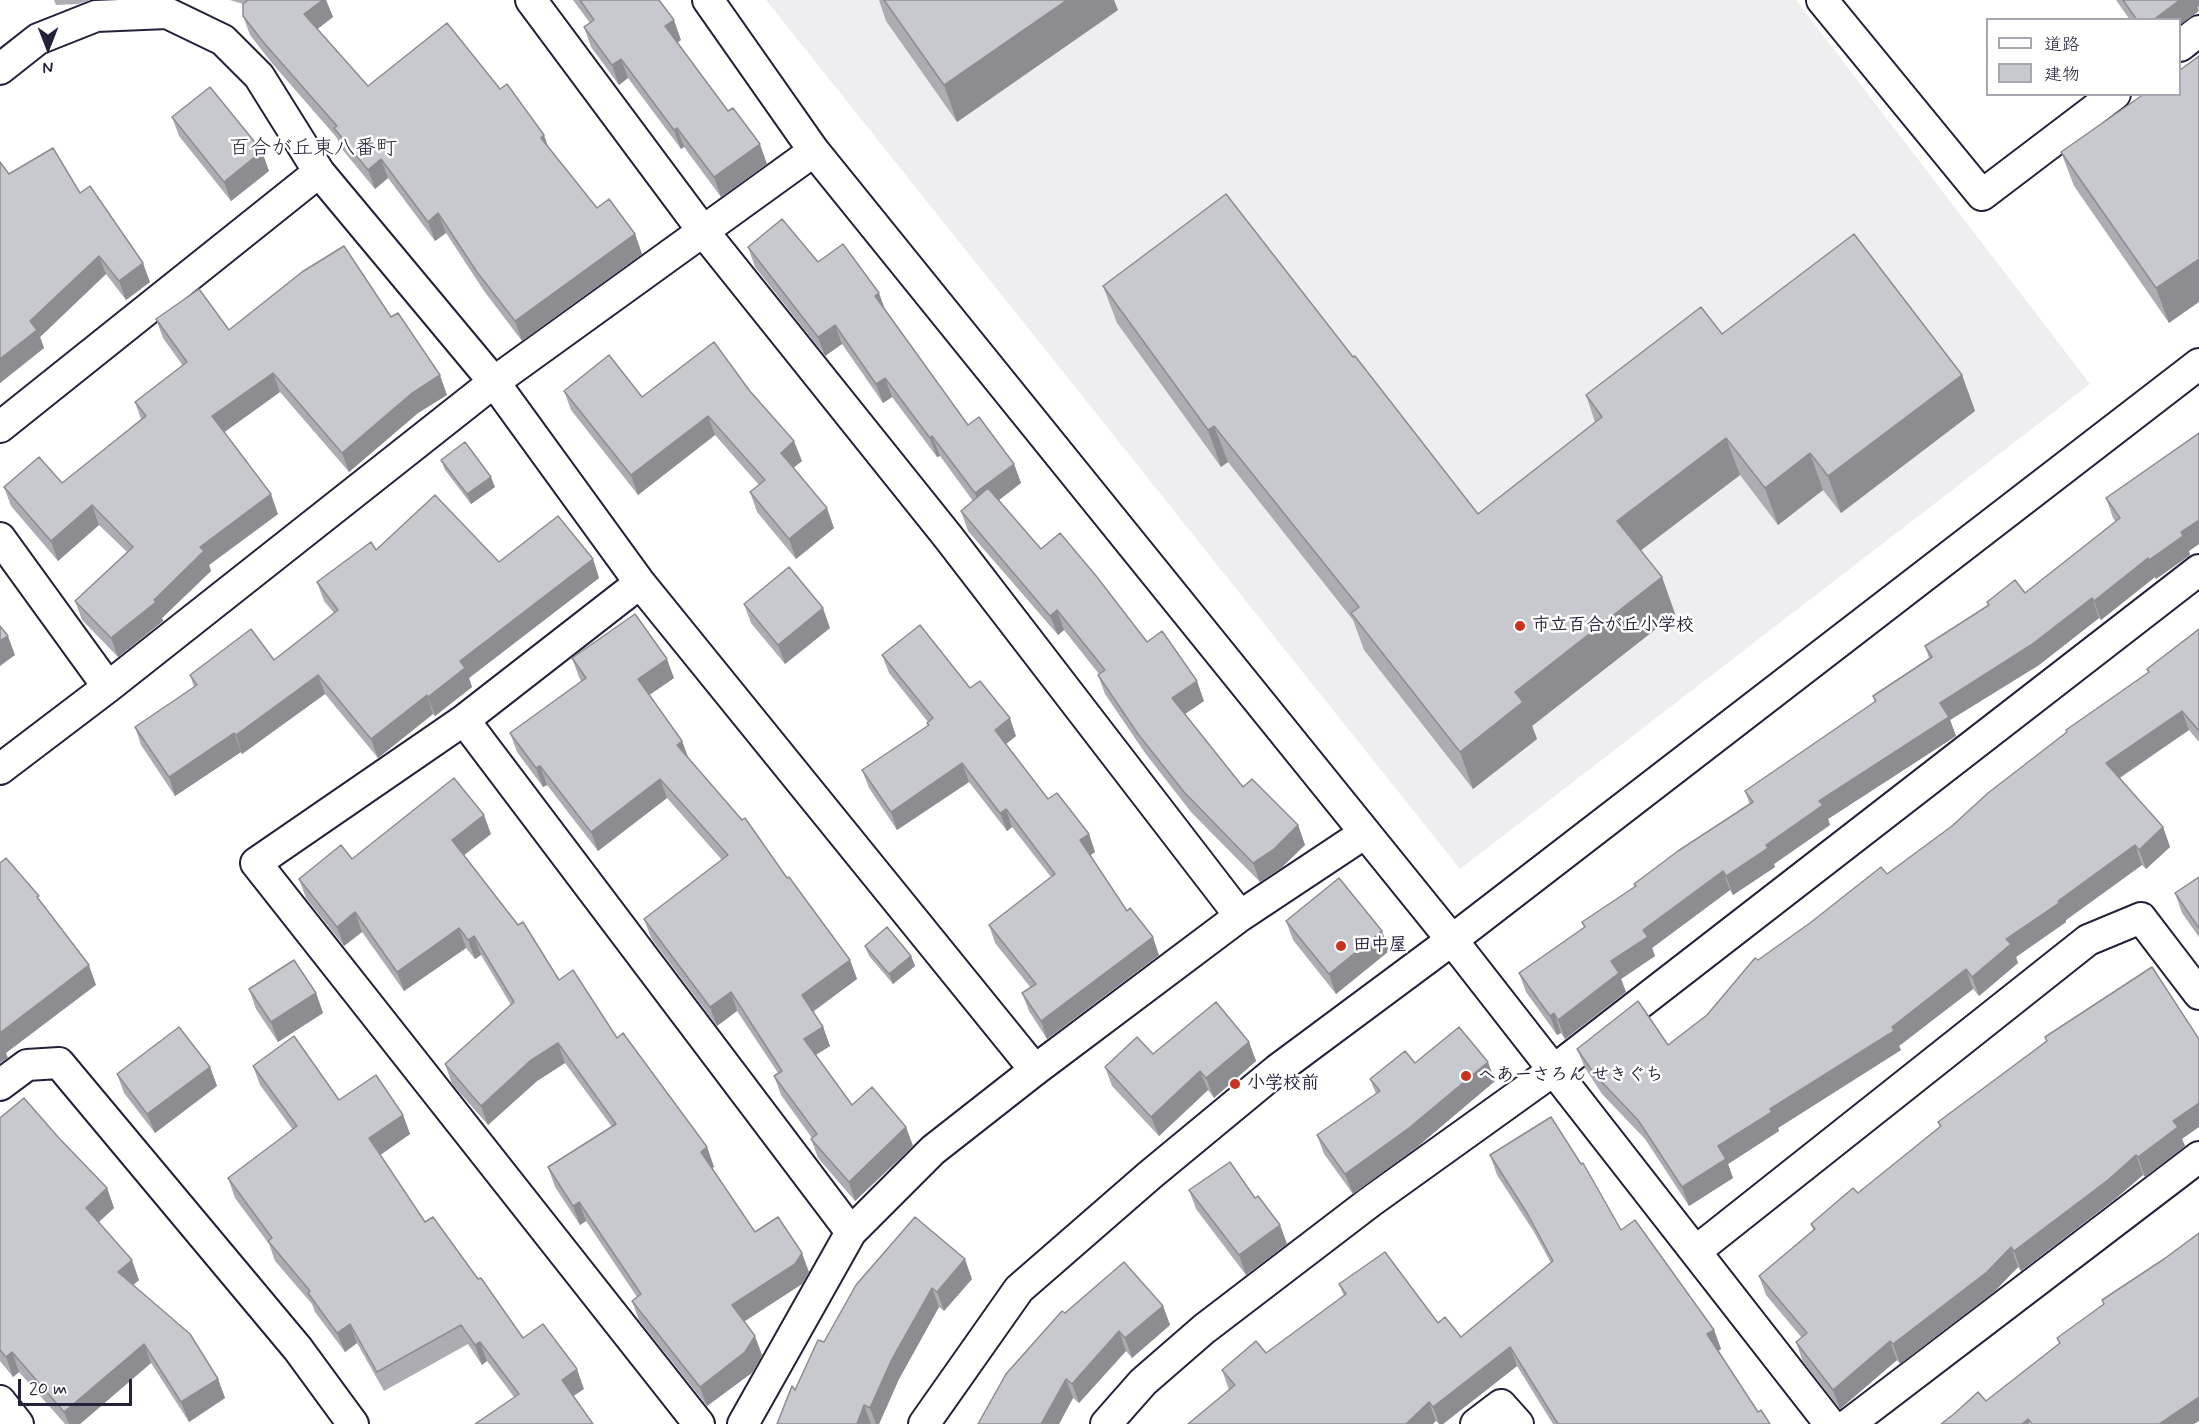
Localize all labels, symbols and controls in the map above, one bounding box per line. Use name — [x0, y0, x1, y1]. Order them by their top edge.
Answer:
north arrow — [18, 18, 78, 78]
legend — [1986, 18, 2181, 96]
text: 道路 — [2044, 33, 2080, 57]
text: N — [43, 56, 53, 77]
text: 建物 — [2044, 63, 2080, 87]
district label: 百合が丘東八番町 — [229, 137, 397, 163]
place label: 市立百合が丘小学校 — [1532, 615, 1694, 637]
marker: 市立百合が丘小学校 — [1513, 619, 1527, 633]
place label: 田中屋 — [1353, 935, 1407, 957]
marker: 田中屋 — [1334, 939, 1348, 953]
place label: へあーさろん せきぐち — [1478, 1065, 1663, 1087]
marker: へあーさろん せきぐち — [1459, 1069, 1473, 1083]
place label: 小学校前 — [1247, 1073, 1319, 1095]
marker: 小学校前 — [1228, 1077, 1242, 1091]
scale bar — [21, 1367, 135, 1405]
text: 20 m — [29, 1377, 67, 1401]

